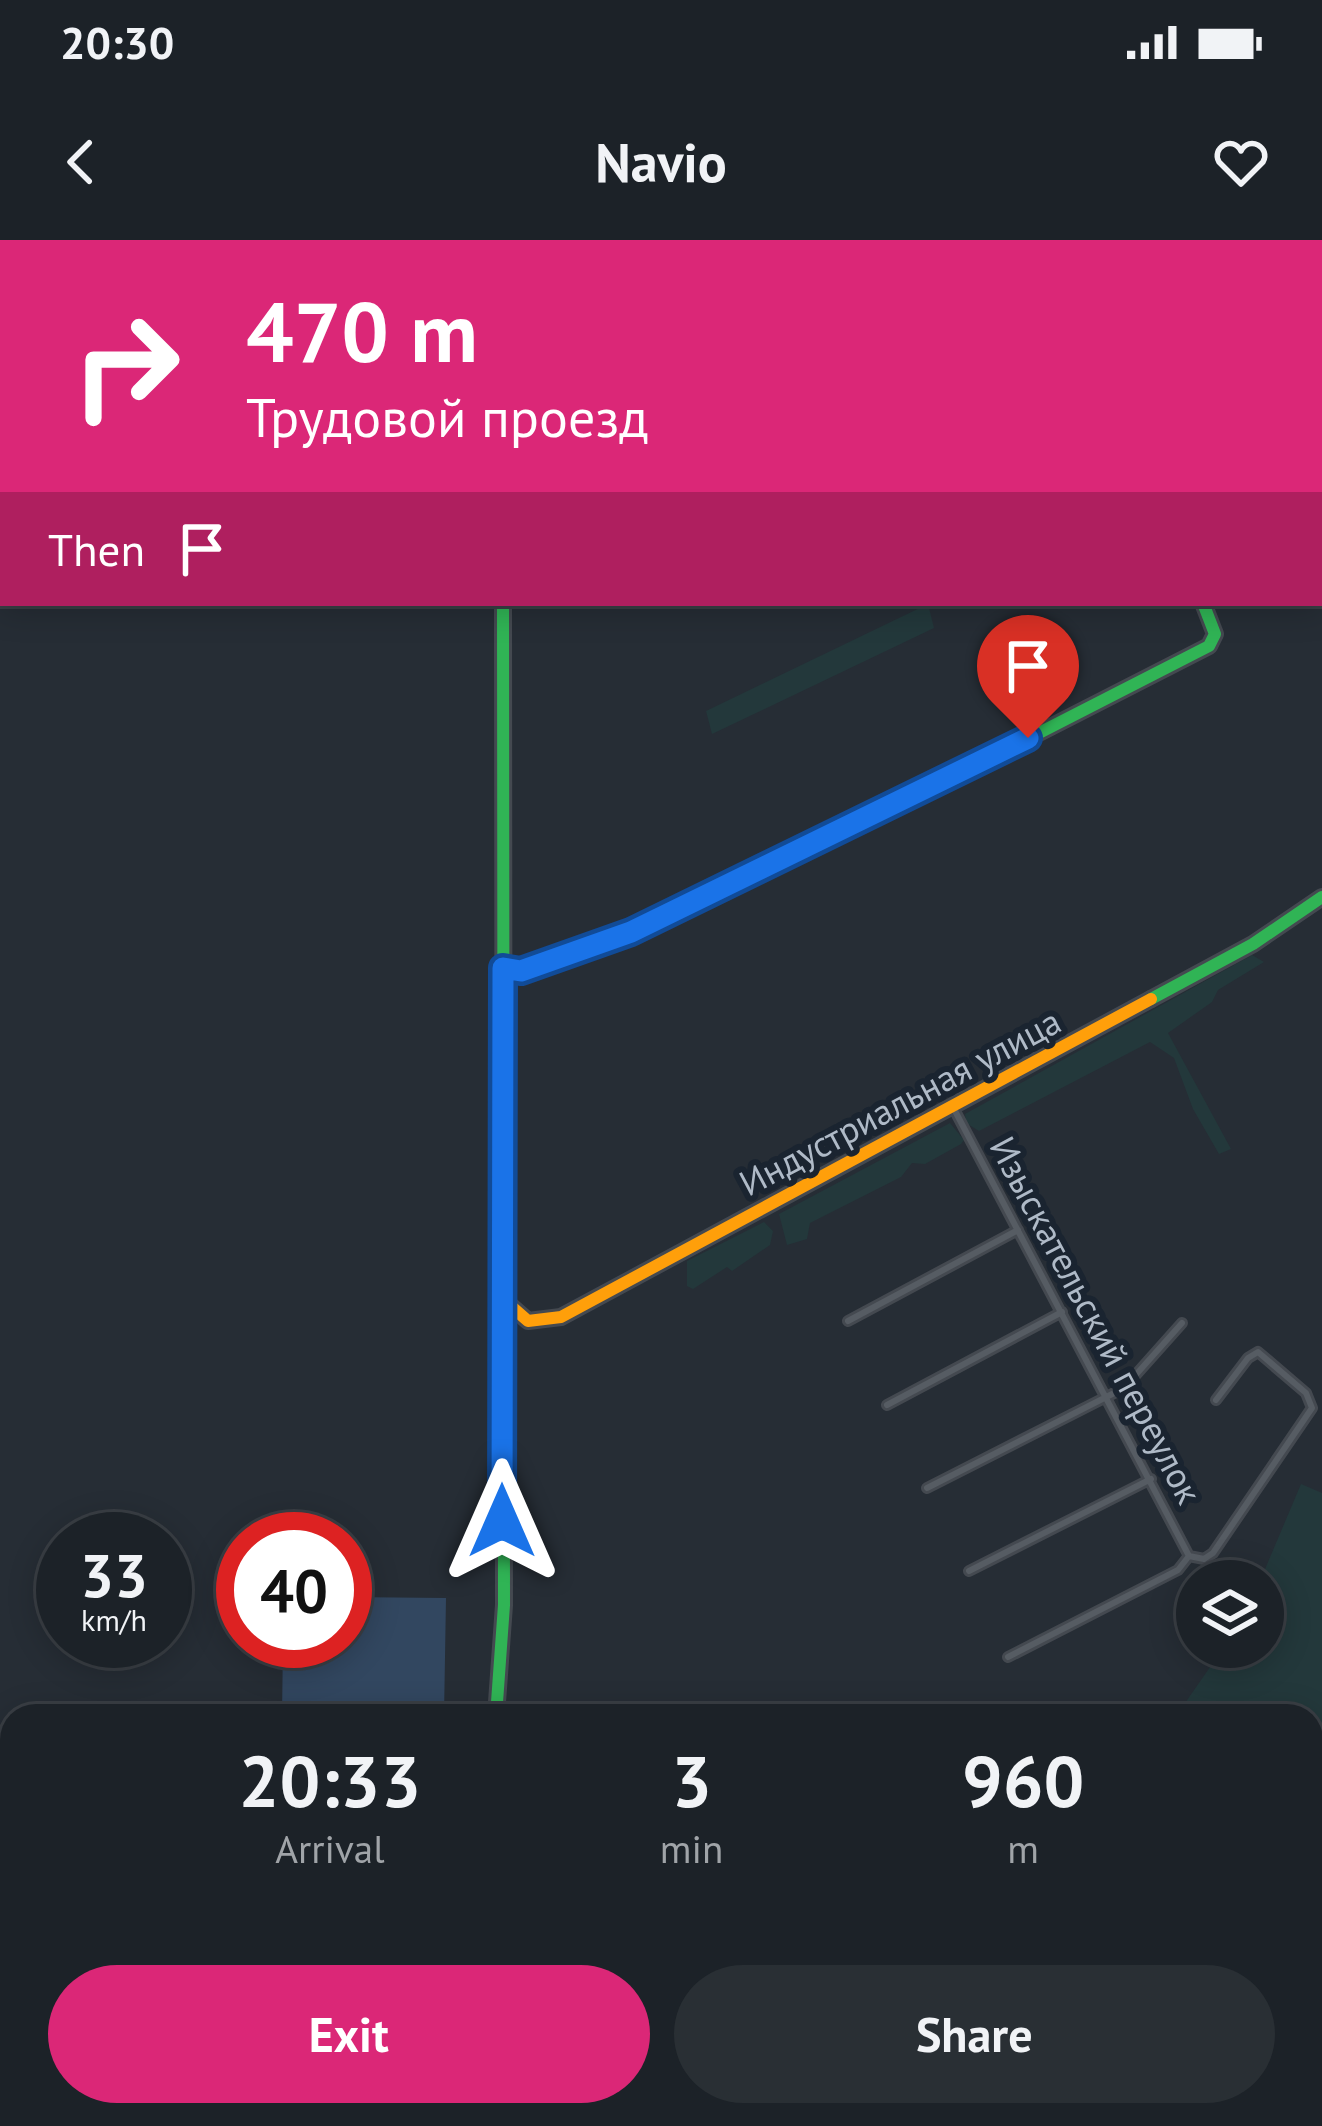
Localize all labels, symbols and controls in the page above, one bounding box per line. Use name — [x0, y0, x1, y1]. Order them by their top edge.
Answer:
text: 20:30 — [60, 13, 174, 71]
text: Navio — [595, 127, 727, 197]
icon: back — [48, 129, 114, 195]
icon: heart — [1208, 129, 1274, 195]
text: 470 m — [246, 276, 478, 385]
icon: right — [48, 288, 204, 444]
text: Трудовой проезд — [246, 382, 648, 452]
icon: arrive — [169, 516, 235, 582]
text: Then — [48, 520, 145, 578]
pin — [977, 615, 1079, 738]
icon: arrive — [995, 633, 1061, 699]
street label: Индустриальная улица — [731, 997, 1069, 1206]
street label: Изыскательский переулок — [980, 1128, 1213, 1511]
position arrow — [439, 1458, 565, 1584]
speed limit sign: 40 — [216, 1512, 372, 1668]
text: 33 — [80, 1536, 148, 1614]
map controls — [1176, 1560, 1284, 1668]
button: layers — [1176, 1560, 1284, 1668]
text: km/h — [81, 1600, 147, 1639]
text: 20:33 — [239, 1734, 421, 1827]
text: 3 — [671, 1734, 712, 1827]
text: 960 — [962, 1734, 1084, 1827]
text: Arrival — [275, 1823, 385, 1874]
text: min — [660, 1823, 723, 1874]
text: m — [1007, 1823, 1039, 1874]
button: Exit — [48, 1965, 650, 2103]
button: Share — [674, 1965, 1275, 2103]

